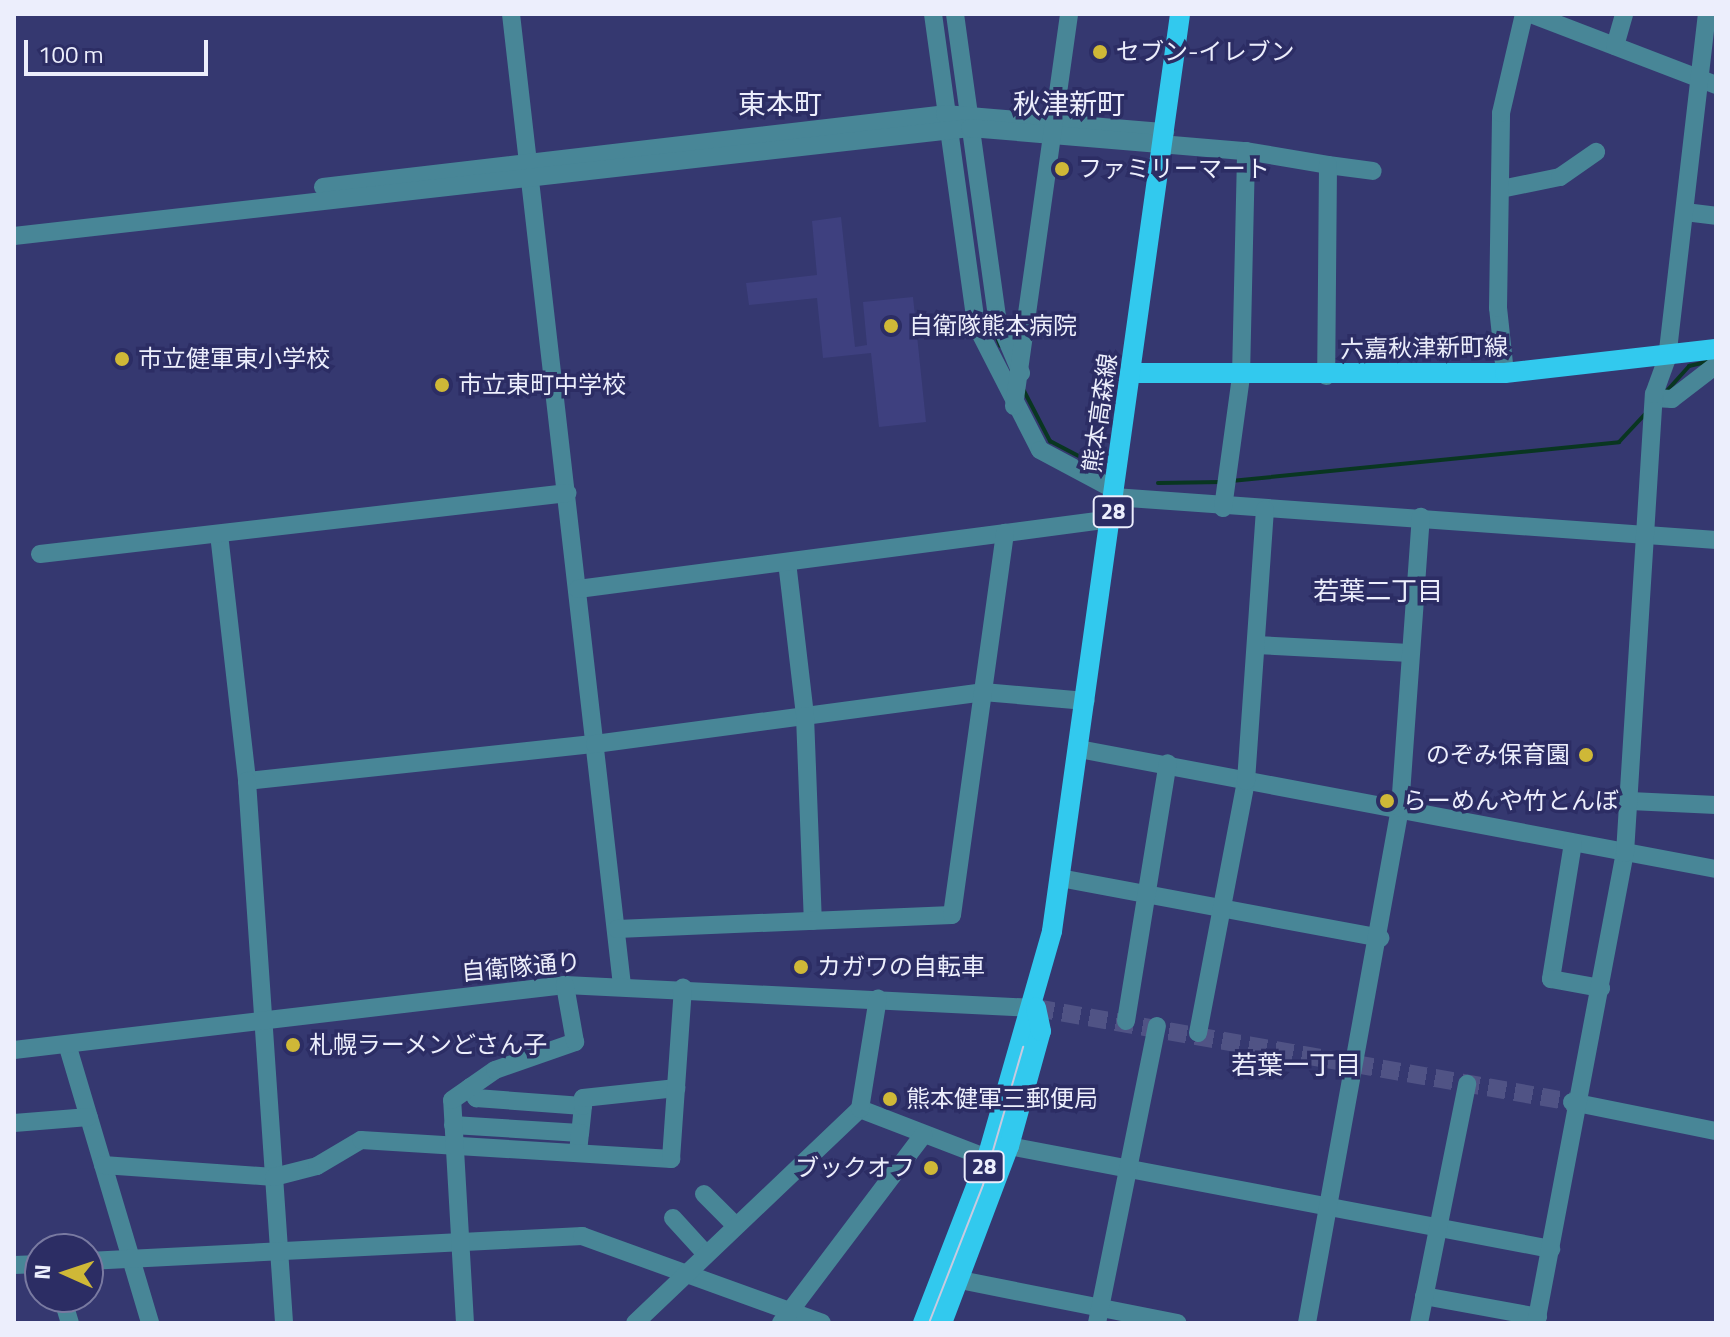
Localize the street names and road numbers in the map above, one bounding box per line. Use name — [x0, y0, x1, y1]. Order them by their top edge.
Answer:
street label: 六嘉秋津新町線 — [1340, 332, 1508, 364]
street label: 熊本高森線 — [1077, 352, 1123, 474]
road number: 28 — [1091, 494, 1135, 530]
street label: 自衛隊通り — [460, 947, 582, 987]
road number: 28 — [962, 1149, 1006, 1185]

